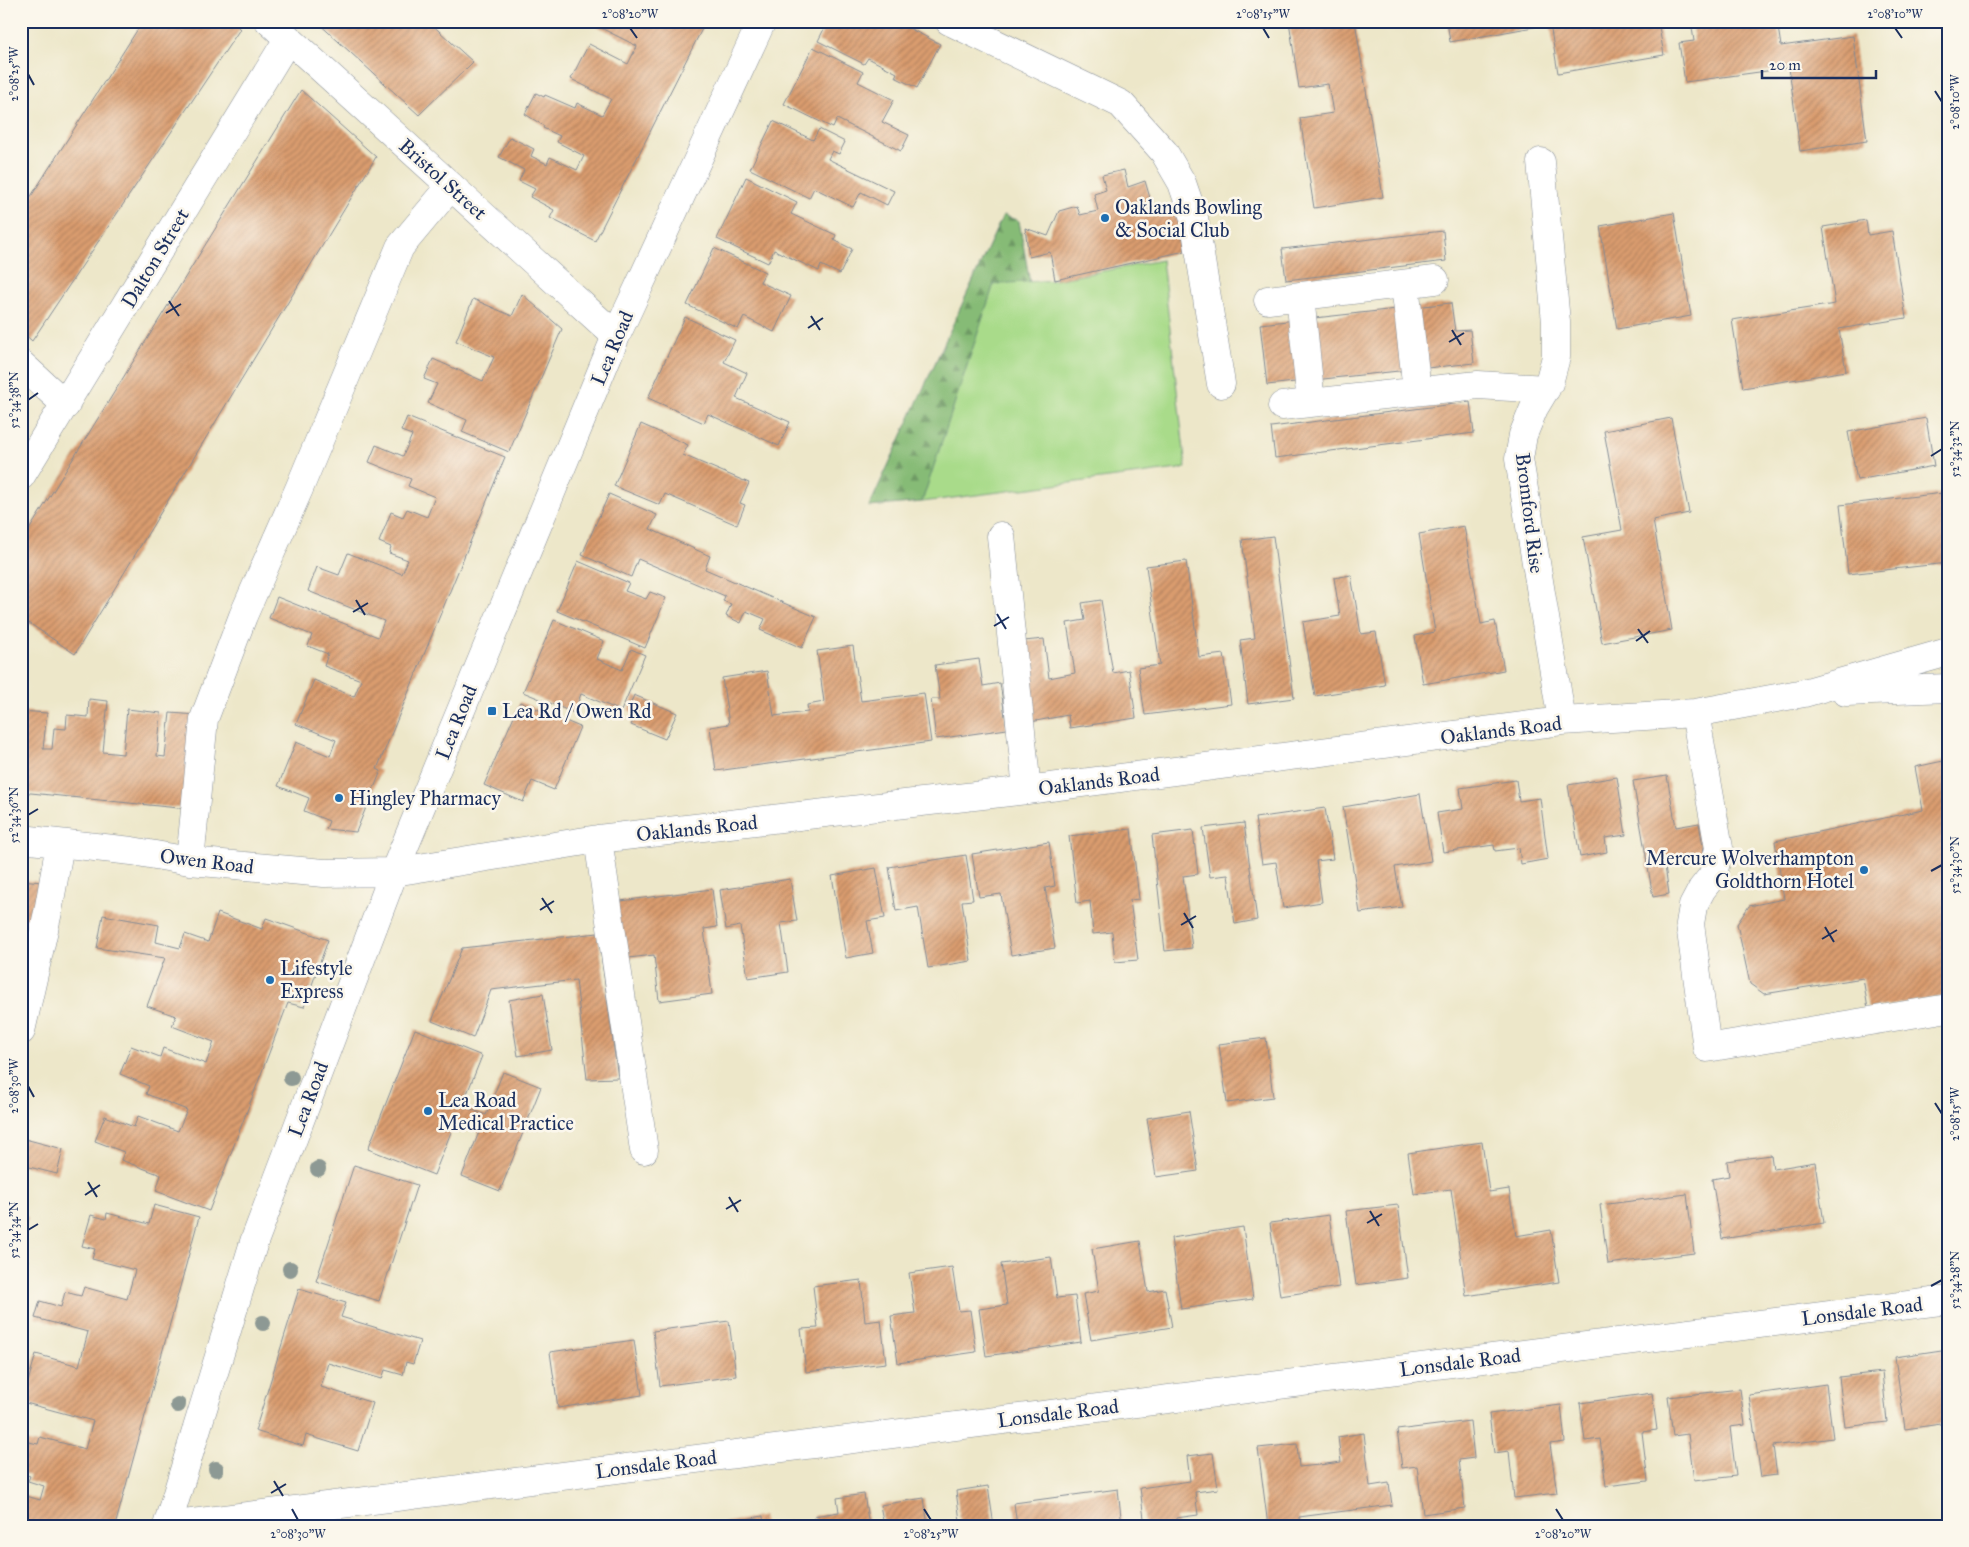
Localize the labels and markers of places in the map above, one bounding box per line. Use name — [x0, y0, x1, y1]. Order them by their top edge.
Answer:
place label: Oaklands Bowling & Social Club — [1115, 195, 1262, 242]
marker: Oaklands Bowling & Social Club — [1099, 212, 1111, 224]
place label: Lea Rd / Owen Rd — [502, 699, 652, 723]
marker: Lea Rd / Owen Rd — [486, 705, 498, 717]
place label: Hingley Pharmacy — [349, 786, 501, 811]
marker: Hingley Pharmacy — [333, 792, 345, 804]
place label: Mercure Wolverhampton Goldthorn Hotel — [1646, 846, 1855, 893]
marker: Mercure Wolverhampton Goldthorn Hotel — [1858, 864, 1870, 876]
place label: Lifestyle Express — [280, 956, 353, 1003]
marker: Lifestyle Express — [264, 974, 276, 986]
place label: Lea Road Medical Practice — [438, 1088, 574, 1135]
marker: Lea Road Medical Practice — [422, 1105, 434, 1117]

